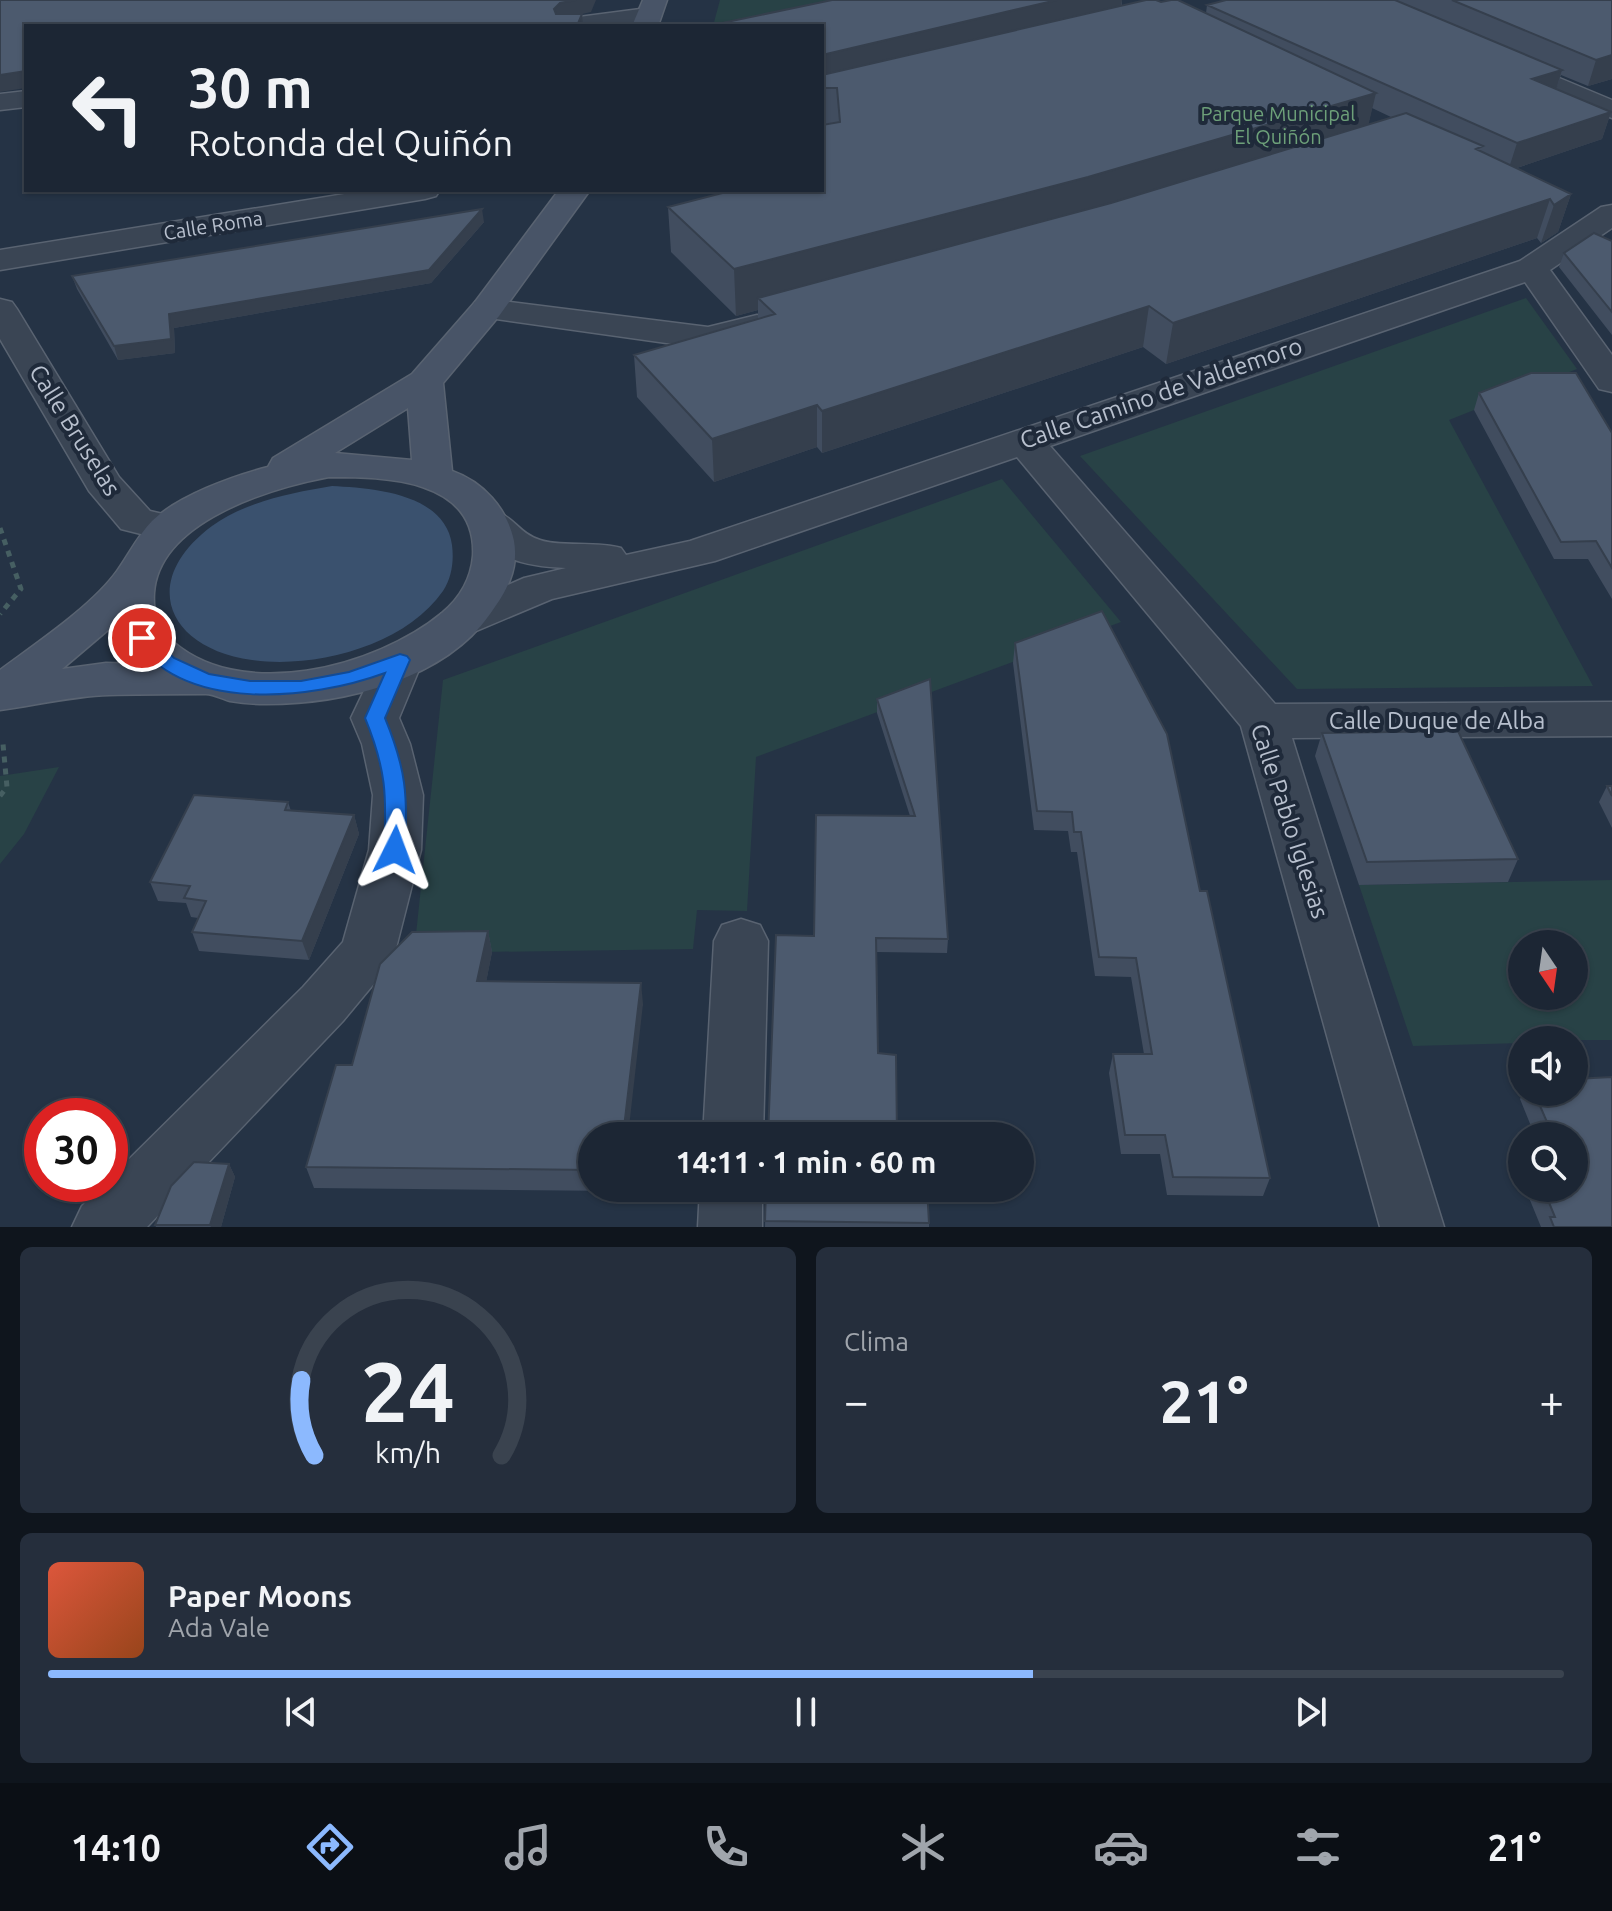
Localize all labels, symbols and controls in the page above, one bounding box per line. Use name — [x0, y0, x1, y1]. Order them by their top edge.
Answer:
icon: left — [56, 56, 160, 160]
text: 30 m — [188, 56, 313, 119]
park label: Parque Municipal El Quiñón — [1201, 102, 1355, 148]
text: Rotonda del Quiñón — [188, 122, 513, 163]
street label: Calle Roma — [162, 206, 264, 244]
street label: Calle Camino de Valdemoro — [1016, 332, 1306, 454]
street label: Calle Bruselas — [24, 360, 126, 500]
pin — [108, 604, 176, 672]
icon: arrive — [120, 616, 164, 660]
street label: Calle Duque de Alba — [1329, 707, 1545, 734]
street label: Calle Pablo Iglesias — [1246, 720, 1334, 922]
position arrow — [353, 808, 437, 892]
north arrow — [1508, 930, 1588, 1010]
map controls — [1508, 930, 1588, 1202]
button: sound — [1508, 1026, 1588, 1106]
speed limit sign: 30 — [24, 1098, 128, 1202]
button: search — [1508, 1122, 1588, 1202]
text: 14:11 · 1 min · 60 m — [676, 1145, 936, 1179]
text: Clima — [844, 1327, 909, 1356]
text: 24 — [361, 1344, 455, 1438]
text: 21° — [1160, 1367, 1248, 1434]
text: − — [844, 1376, 869, 1425]
text: + — [1539, 1376, 1564, 1425]
text: km/h — [375, 1436, 441, 1468]
text: Paper Moons — [168, 1579, 352, 1613]
text: Ada Vale — [168, 1613, 270, 1642]
icon: previous — [279, 1690, 323, 1734]
icon: pause — [784, 1690, 828, 1734]
icon: next — [1289, 1690, 1333, 1734]
icon: directions — [302, 1819, 358, 1875]
icon: music — [500, 1819, 556, 1875]
icon: phone — [698, 1819, 754, 1875]
icon: climate — [895, 1819, 951, 1875]
icon: car — [1093, 1819, 1149, 1875]
icon: filters — [1290, 1819, 1346, 1875]
text: 14:10 — [71, 1827, 161, 1868]
text: 21° — [1488, 1827, 1541, 1868]

